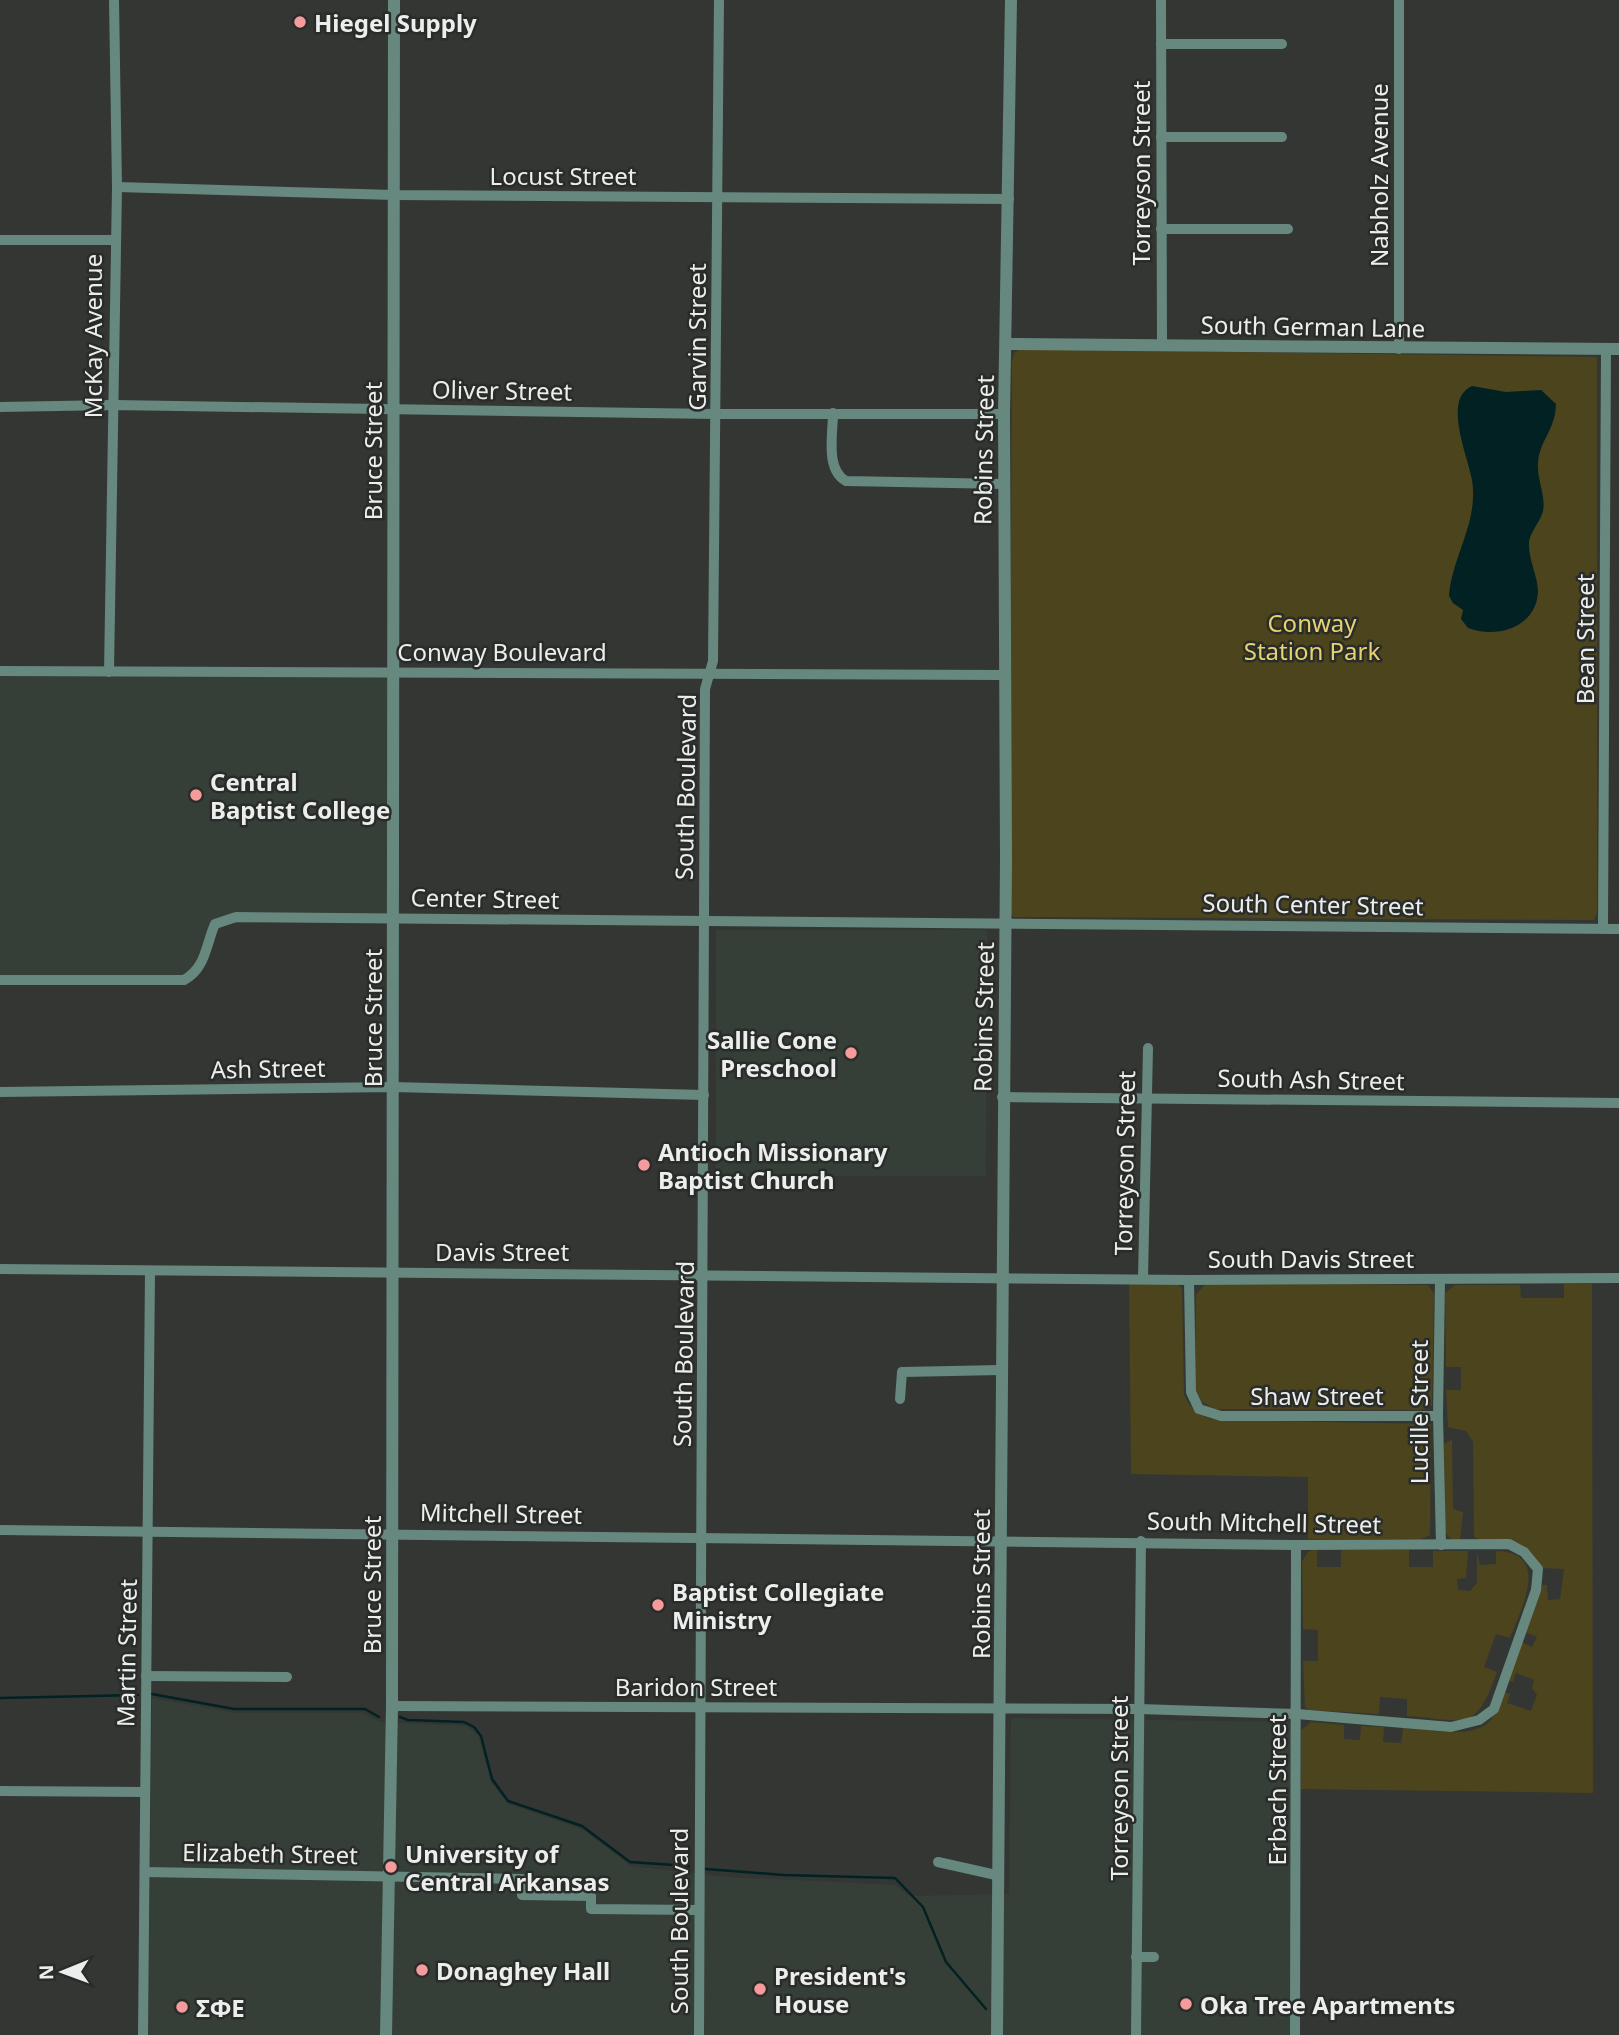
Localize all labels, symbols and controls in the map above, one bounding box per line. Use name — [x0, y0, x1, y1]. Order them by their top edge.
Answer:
place label: Hiegel Supply — [314, 6, 477, 39]
marker: Hiegel Supply — [292, 14, 308, 30]
street label: Torreyson Street — [1124, 80, 1157, 265]
street label: Nabholz Avenue — [1362, 83, 1395, 267]
street label: Locust Street — [490, 159, 637, 192]
street label: McKay Avenue — [76, 254, 109, 418]
street label: Garvin Street — [680, 263, 713, 411]
street label: South German Lane — [1200, 308, 1426, 344]
street label: Oliver Street — [432, 372, 573, 408]
street label: Robins Street — [965, 374, 1001, 525]
street label: Bruce Street — [356, 381, 389, 520]
street label: Bean Street — [1568, 573, 1601, 704]
park label: Conway Station Park — [1244, 606, 1380, 667]
street label: Conway Boulevard — [397, 635, 607, 668]
street label: South Boulevard — [667, 694, 703, 880]
place label: Central Baptist College — [210, 765, 390, 826]
marker: Central Baptist College — [188, 787, 204, 803]
street label: Center Street — [410, 880, 560, 916]
street label: South Center Street — [1202, 886, 1424, 922]
street label: Robins Street — [965, 941, 1001, 1092]
street label: Bruce Street — [356, 948, 389, 1087]
place label: Sallie Cone Preschool — [707, 1023, 837, 1084]
marker: Sallie Cone Preschool — [843, 1045, 859, 1061]
street label: Ash Street — [210, 1050, 326, 1086]
street label: South Ash Street — [1217, 1061, 1405, 1097]
street label: Torreyson Street — [1106, 1070, 1142, 1256]
place label: Antioch Missionary Baptist Church — [658, 1135, 888, 1196]
marker: Antioch Missionary Baptist Church — [636, 1157, 652, 1173]
street label: Davis Street — [435, 1235, 569, 1268]
street label: South Davis Street — [1208, 1242, 1415, 1275]
street label: South Boulevard — [665, 1261, 701, 1447]
street label: Lucille Street — [1402, 1340, 1435, 1484]
street label: Shaw Street — [1250, 1379, 1384, 1412]
street label: Mitchell Street — [420, 1495, 583, 1531]
street label: South Mitchell Street — [1147, 1503, 1382, 1541]
street label: Robins Street — [964, 1509, 997, 1659]
street label: Bruce Street — [355, 1515, 388, 1654]
place label: Baptist Collegiate Ministry — [672, 1575, 884, 1636]
street label: Martin Street — [108, 1578, 144, 1727]
marker: Baptist Collegiate Ministry — [650, 1597, 666, 1613]
street label: Baridon Street — [615, 1670, 778, 1703]
street label: Torreyson Street — [1102, 1695, 1135, 1880]
street label: Erbach Street — [1260, 1714, 1293, 1866]
street label: South Boulevard — [662, 1828, 695, 2014]
street label: Elizabeth Street — [182, 1835, 358, 1871]
place label: University of Central Arkansas — [405, 1837, 609, 1898]
marker: University of Central Arkansas — [383, 1859, 399, 1875]
north arrow — [28, 1937, 98, 2007]
place label: Donaghey Hall — [436, 1954, 610, 1987]
place label: President's House — [774, 1959, 906, 2020]
marker: Donaghey Hall — [414, 1962, 430, 1978]
text: N — [33, 1964, 59, 1980]
marker: President's House — [752, 1981, 768, 1997]
place label: Oka Tree Apartments — [1200, 1988, 1455, 2021]
place label: ΣΦΕ — [196, 1991, 245, 2024]
marker: Oka Tree Apartments — [1178, 1996, 1194, 2012]
marker: ΣΦΕ — [174, 1999, 190, 2015]

